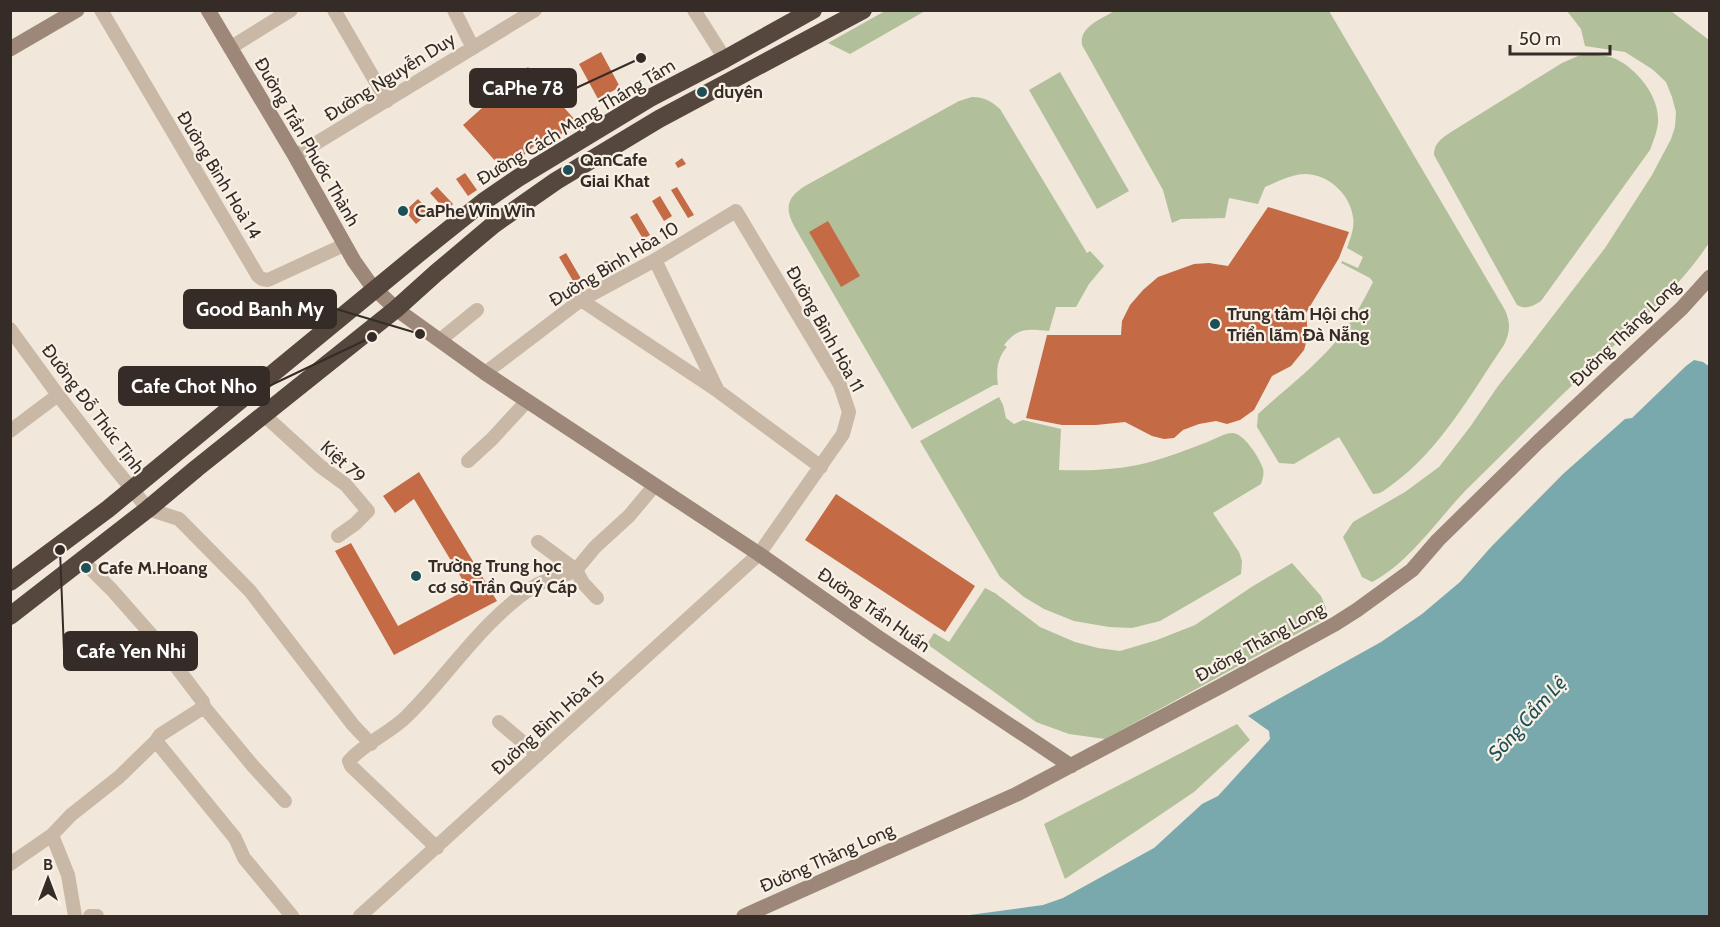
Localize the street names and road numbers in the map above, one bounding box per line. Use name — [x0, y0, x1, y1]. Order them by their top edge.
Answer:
street label: Đường Nguyễn Duy — [321, 28, 459, 126]
street label: Đường Trần Phước Thành — [250, 54, 364, 230]
street label: Đường Cách Mạng Tháng Tám — [473, 54, 679, 190]
street label: Đường Bình Hoà 14 — [172, 107, 266, 243]
street label: Đường Bình Hòa 10 — [545, 217, 683, 311]
street label: Đường Bình Hòa 11 — [781, 262, 869, 396]
street label: Đường Thăng Long — [1565, 274, 1685, 391]
street label: Đường Đỗ Thúc Tịnh — [37, 340, 149, 478]
street label: Kiệt 79 — [316, 436, 370, 488]
street label: Đường Trần Huấn — [813, 563, 935, 657]
street label: Đường Thăng Long — [1192, 597, 1329, 687]
street label: Đường Bình Hòa 15 — [487, 666, 609, 780]
street label: Đường Thăng Long — [757, 818, 898, 897]

